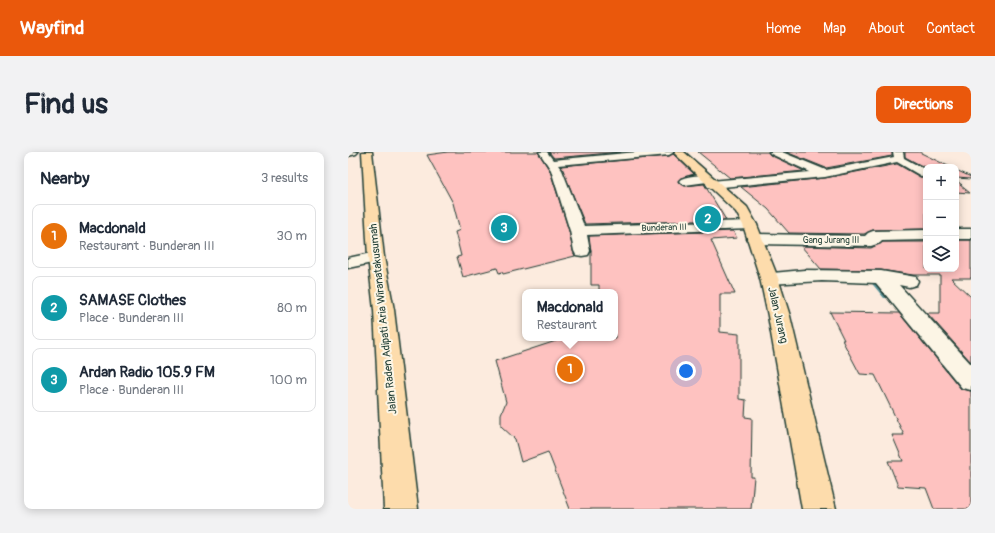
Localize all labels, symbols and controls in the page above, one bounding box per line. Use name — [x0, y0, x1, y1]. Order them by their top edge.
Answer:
text: Wayfind — [20, 16, 84, 40]
text: Home — [766, 20, 801, 37]
text: Map — [823, 20, 846, 37]
text: About — [868, 20, 904, 37]
text: Contact — [926, 20, 975, 37]
button: Directions — [876, 86, 971, 123]
text: Find us — [24, 87, 108, 122]
map controls — [923, 164, 959, 272]
button: + — [923, 164, 959, 200]
text: Nearby — [40, 168, 89, 189]
text: 3 results — [261, 170, 308, 186]
button: − — [923, 200, 959, 236]
pin: 2 — [695, 204, 721, 234]
pin: 3 — [491, 213, 517, 243]
text: Macdonald — [79, 219, 146, 238]
street label: Bunderan III — [641, 222, 687, 234]
street label: Jalan Raden Adipati Aria Wiranatakusumah — [367, 223, 399, 415]
text: 1 — [51, 228, 57, 244]
text: 30 m — [277, 228, 307, 244]
street label: Gang Jurang III — [803, 235, 859, 246]
button: layers — [923, 236, 959, 272]
text: Restaurant · Bunderan III — [79, 238, 215, 254]
street label: Jalan Jurang — [765, 285, 791, 345]
popup — [522, 289, 618, 341]
text: SAMASE Clothes — [79, 291, 186, 310]
text: Macdonald — [537, 298, 603, 317]
text: 2 — [50, 300, 58, 316]
text: 80 m — [277, 300, 307, 316]
text: Place · Bunderan III — [79, 310, 184, 326]
text: Restaurant — [537, 317, 597, 333]
pin: 1 — [557, 354, 583, 384]
your location — [676, 361, 696, 381]
text: Ardan Radio 105.9 FM — [79, 363, 215, 382]
text: 3 — [50, 372, 58, 388]
text: 100 m — [270, 372, 307, 388]
text: Place · Bunderan III — [79, 382, 184, 398]

